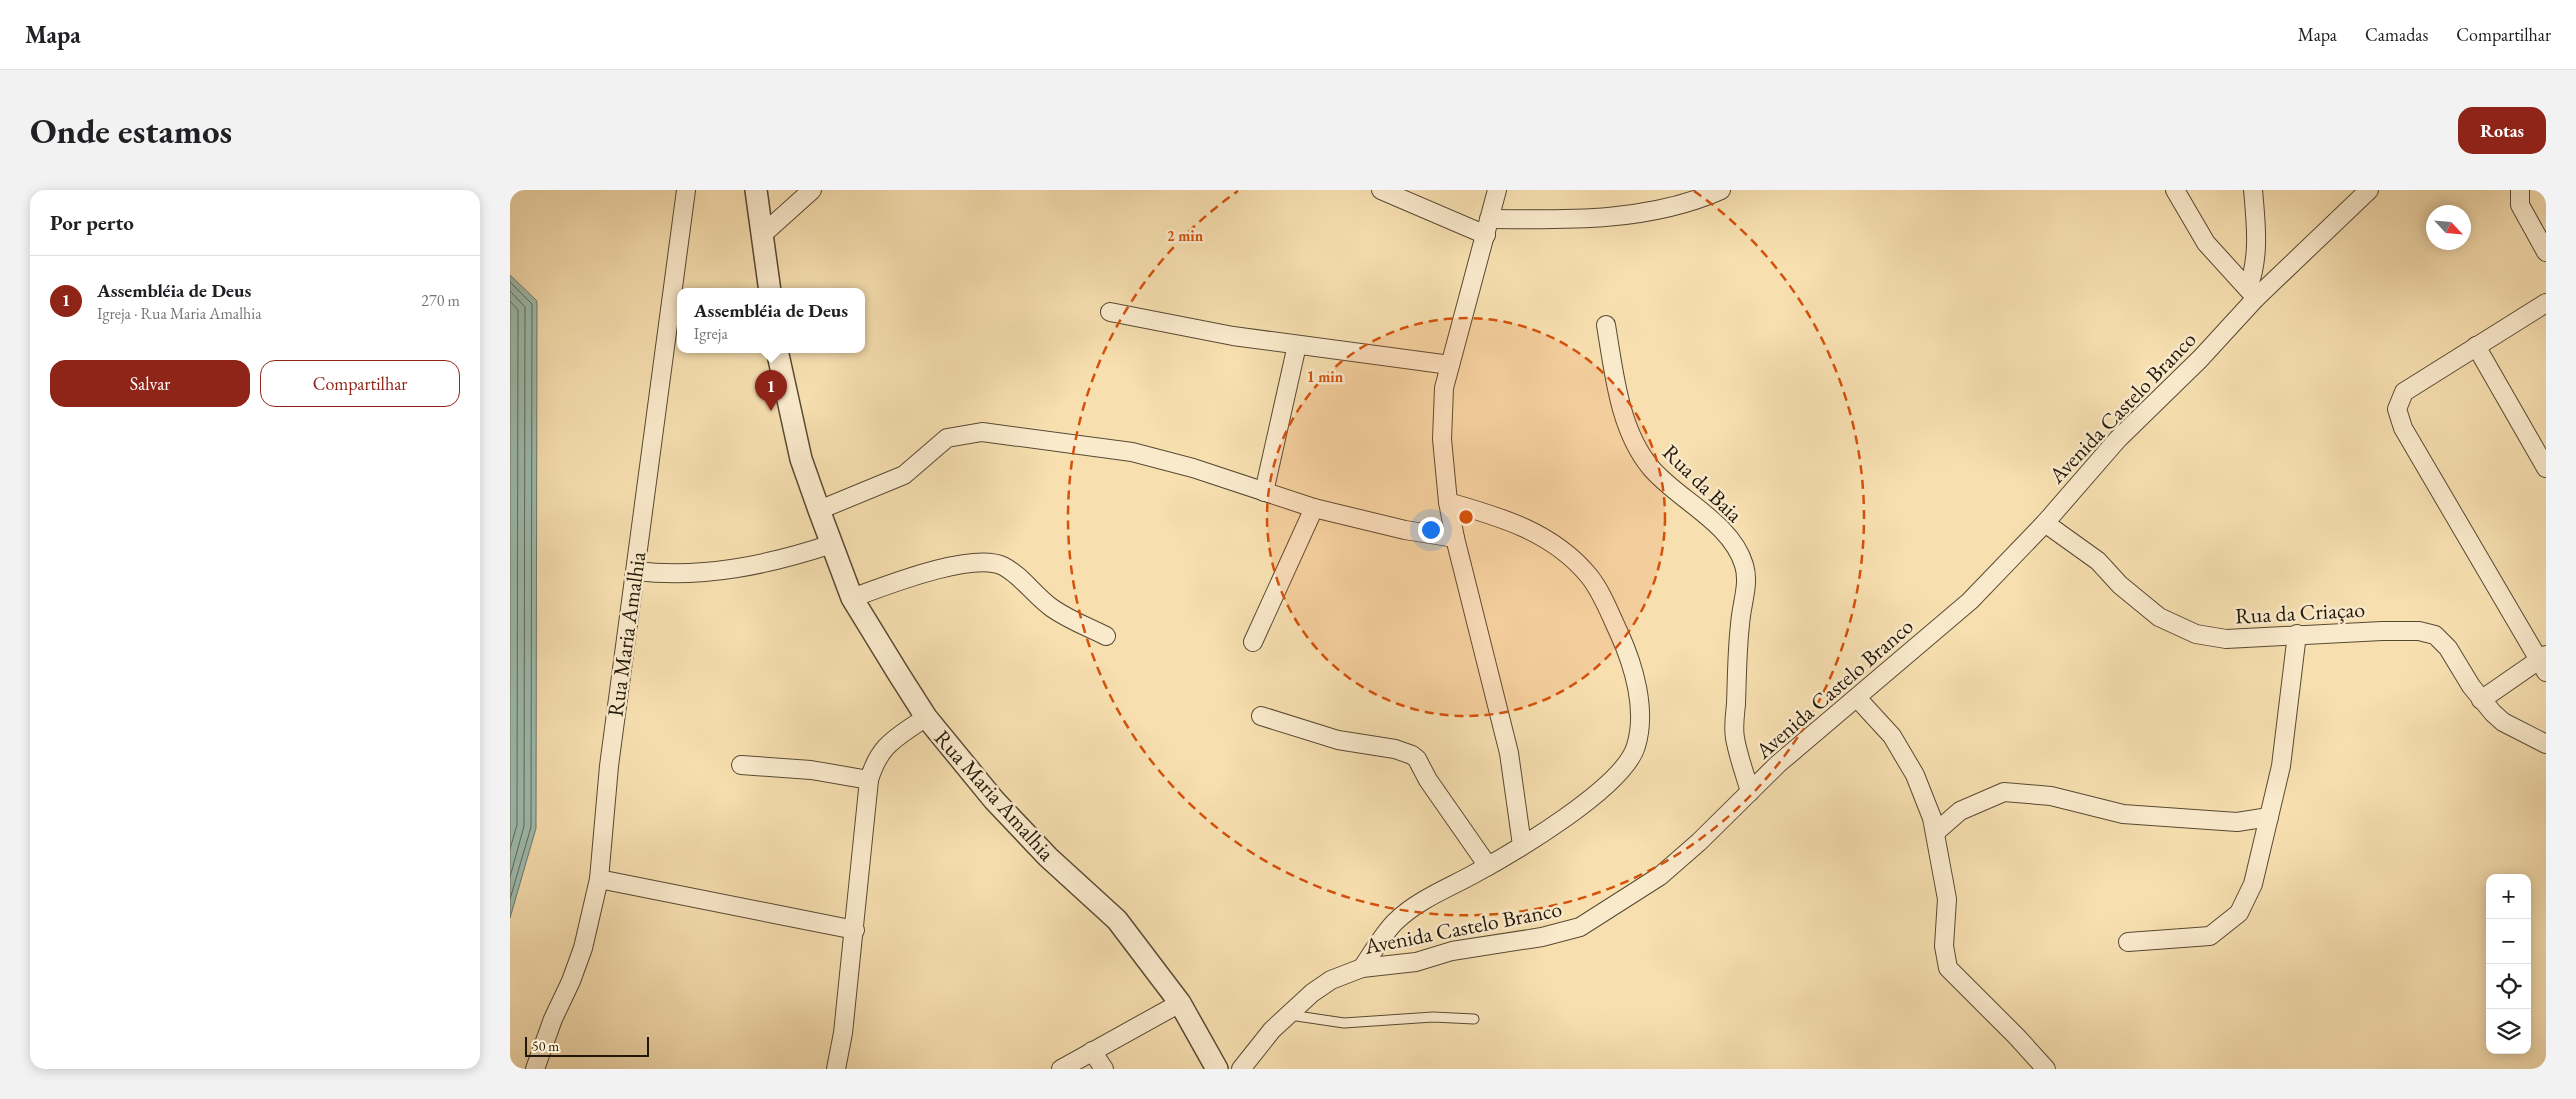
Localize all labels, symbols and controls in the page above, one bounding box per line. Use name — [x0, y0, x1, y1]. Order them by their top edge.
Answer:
text: Mapa — [25, 19, 81, 50]
text: Mapa — [2298, 23, 2337, 46]
text: Camadas — [2365, 23, 2428, 46]
text: Compartilhar — [2456, 23, 2551, 46]
button: Rotas — [2458, 107, 2546, 154]
text: Onde estamos — [30, 108, 232, 153]
north arrow — [2426, 205, 2471, 250]
text: Por perto — [50, 209, 134, 236]
text: 2 min — [1167, 226, 1204, 245]
text: Assembléia de Deus — [97, 278, 251, 303]
popup — [677, 288, 865, 353]
text: 1 — [62, 290, 70, 311]
text: 270 m — [421, 290, 460, 311]
text: Assembléia de Deus — [694, 298, 848, 323]
text: Igreja · Rua Maria Amalhia — [97, 303, 262, 324]
text: Igreja — [694, 323, 728, 344]
street label: Avenida Castelo Branco — [2042, 325, 2202, 490]
button: Salvar — [50, 360, 250, 407]
button: Compartilhar — [260, 360, 460, 407]
text: 1 min — [1307, 367, 1344, 386]
pin: 1 — [755, 370, 787, 411]
street label: Rua da Baia — [1656, 438, 1749, 529]
centre of rings — [1457, 508, 1475, 526]
your location — [1418, 517, 1444, 543]
street label: Rua Maria Amalhia — [601, 549, 652, 718]
street label: Rua da Criaçao — [2234, 595, 2366, 630]
street label: Avenida Castelo Branco — [1748, 612, 1920, 766]
street label: Rua Maria Amalhia — [928, 724, 1061, 867]
map controls — [2486, 874, 2531, 1054]
button: + — [2486, 874, 2531, 919]
street label: Avenida Castelo Branco — [1361, 894, 1564, 961]
button: − — [2486, 919, 2531, 964]
button: locate — [2486, 964, 2531, 1009]
button: layers — [2486, 1009, 2531, 1054]
scale bar — [525, 1034, 649, 1057]
text: 50 m — [532, 1037, 559, 1055]

